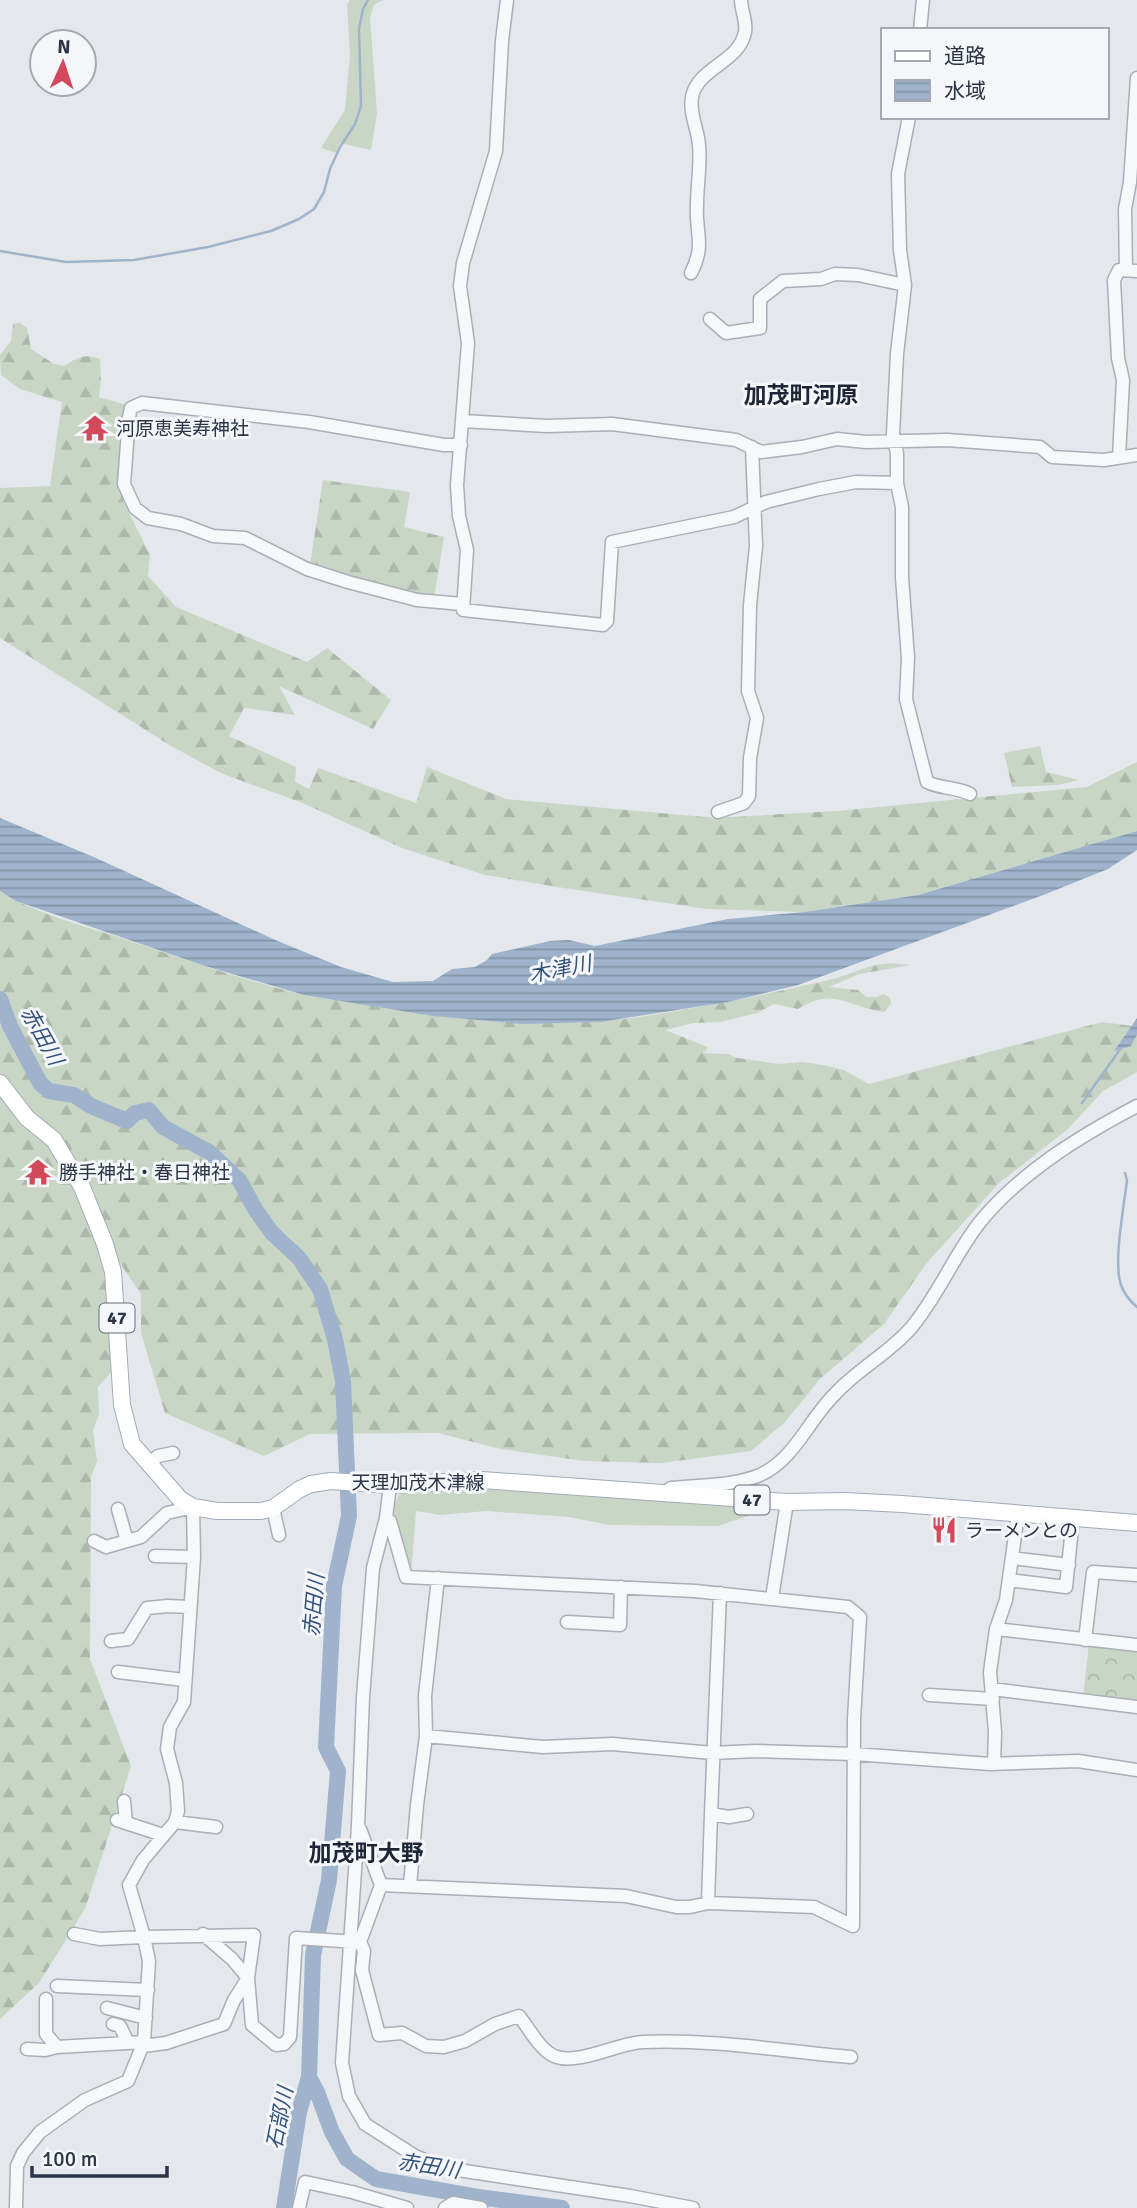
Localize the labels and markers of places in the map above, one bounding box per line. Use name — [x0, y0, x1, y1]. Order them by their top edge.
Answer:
temple icon: 河原恵美寿神社 — [80, 413, 110, 443]
place label: 河原恵美寿神社 — [116, 417, 249, 441]
temple icon: 勝手神社・春日神社 — [23, 1157, 53, 1187]
place label: 勝手神社・春日神社 — [59, 1161, 230, 1185]
restaurant icon: ラーメンとの — [929, 1515, 959, 1545]
place label: ラーメンとの — [965, 1519, 1078, 1543]

